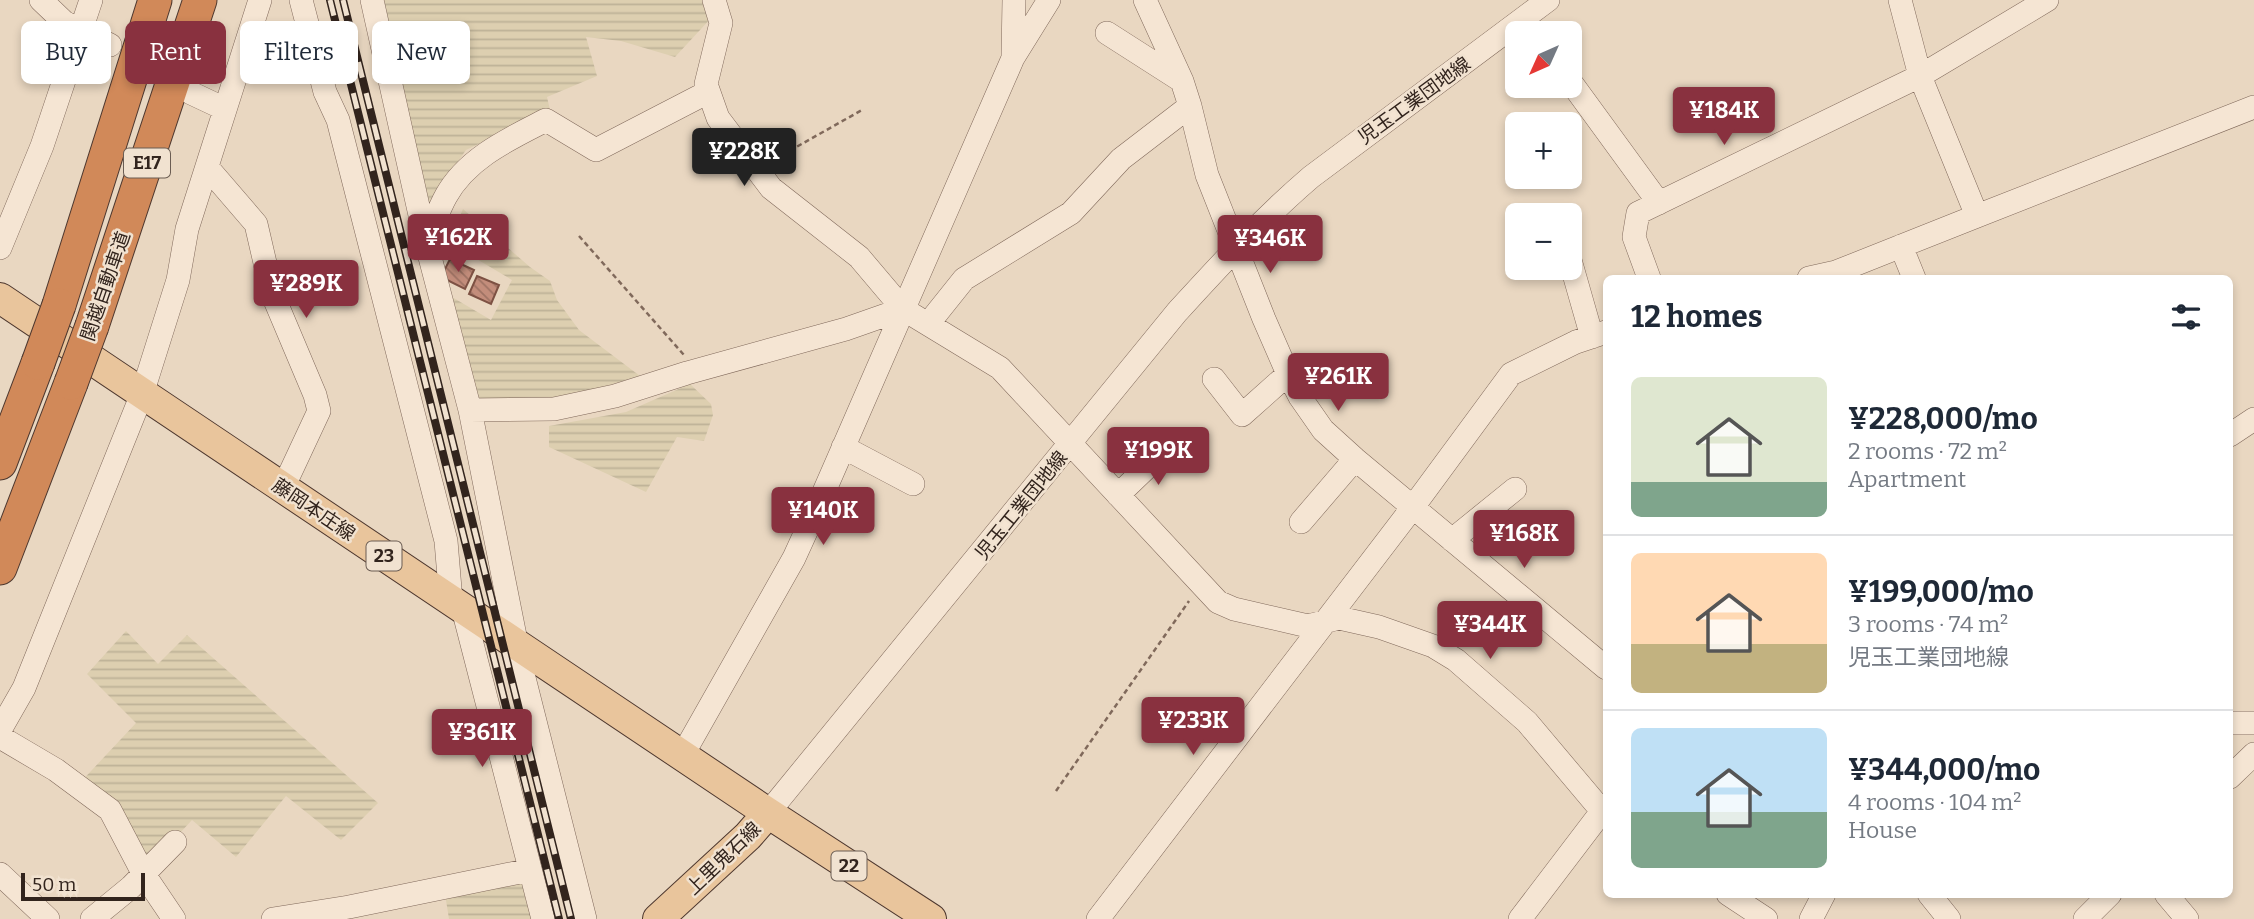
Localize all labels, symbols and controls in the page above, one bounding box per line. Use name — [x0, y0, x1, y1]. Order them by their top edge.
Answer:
chip: Buy — [21, 21, 111, 84]
chip: Rent — [125, 21, 226, 84]
chip: Filters — [240, 21, 358, 84]
chip: New — [372, 21, 470, 84]
north arrow — [1505, 21, 1582, 98]
map controls — [1505, 21, 1582, 280]
street label: 児玉工業団地線 — [1354, 52, 1475, 149]
pin: ¥184K — [1675, 88, 1773, 147]
text: ¥184K — [1689, 96, 1759, 124]
button: + — [1505, 112, 1582, 189]
pin: ¥228K — [695, 128, 793, 188]
text: ¥228K — [708, 137, 780, 165]
road number: E17 — [124, 148, 170, 178]
button: − — [1505, 203, 1582, 280]
pin: ¥162K — [409, 215, 507, 274]
pin: ¥346K — [1221, 216, 1319, 275]
text: ¥162K — [424, 223, 492, 251]
text: ¥346K — [1234, 224, 1306, 252]
street label: 関越自動車道 — [76, 229, 135, 344]
pin: ¥289K — [257, 260, 355, 320]
text: ¥289K — [270, 269, 342, 297]
icon: filters — [2167, 298, 2205, 336]
text: 12 homes — [1631, 299, 1762, 335]
pin: ¥261K — [1289, 354, 1387, 413]
text: ¥261K — [1304, 362, 1372, 390]
text: ¥228,000/mo — [1848, 401, 2038, 437]
icon: home — [1687, 405, 1771, 489]
pin: ¥199K — [1109, 428, 1207, 487]
text: ¥199K — [1123, 436, 1193, 464]
text: 2 rooms · 72 m² — [1848, 437, 2007, 465]
street label: 児玉工業団地線 — [971, 446, 1072, 564]
text: Apartment — [1848, 465, 1966, 493]
street label: 藤岡本庄線 — [268, 473, 360, 546]
pin: ¥140K — [774, 488, 872, 547]
text: ¥140K — [787, 496, 859, 524]
pin: ¥168K — [1475, 510, 1573, 570]
text: ¥168K — [1489, 519, 1559, 547]
road number: 23 — [366, 542, 402, 570]
text: ¥199,000/mo — [1848, 574, 2034, 610]
icon: home — [1687, 581, 1771, 665]
pin: ¥344K — [1441, 602, 1539, 661]
text: ¥344K — [1453, 610, 1527, 638]
text: 3 rooms · 74 m² — [1848, 610, 2008, 638]
text: 児玉工業団地線 — [1848, 643, 2009, 671]
pin: ¥233K — [1144, 698, 1242, 757]
text: ¥233K — [1157, 706, 1229, 734]
pin: ¥361K — [433, 710, 531, 769]
text: ¥361K — [448, 718, 516, 746]
text: ¥344,000/mo — [1848, 752, 2040, 788]
icon: home — [1687, 756, 1771, 840]
text: 4 rooms · 104 m² — [1848, 788, 2021, 816]
text: House — [1848, 816, 1917, 844]
street label: 上里鬼石線 — [681, 817, 766, 900]
road number: 22 — [832, 852, 866, 880]
scale bar — [21, 870, 145, 902]
text: 50 m — [32, 873, 76, 896]

